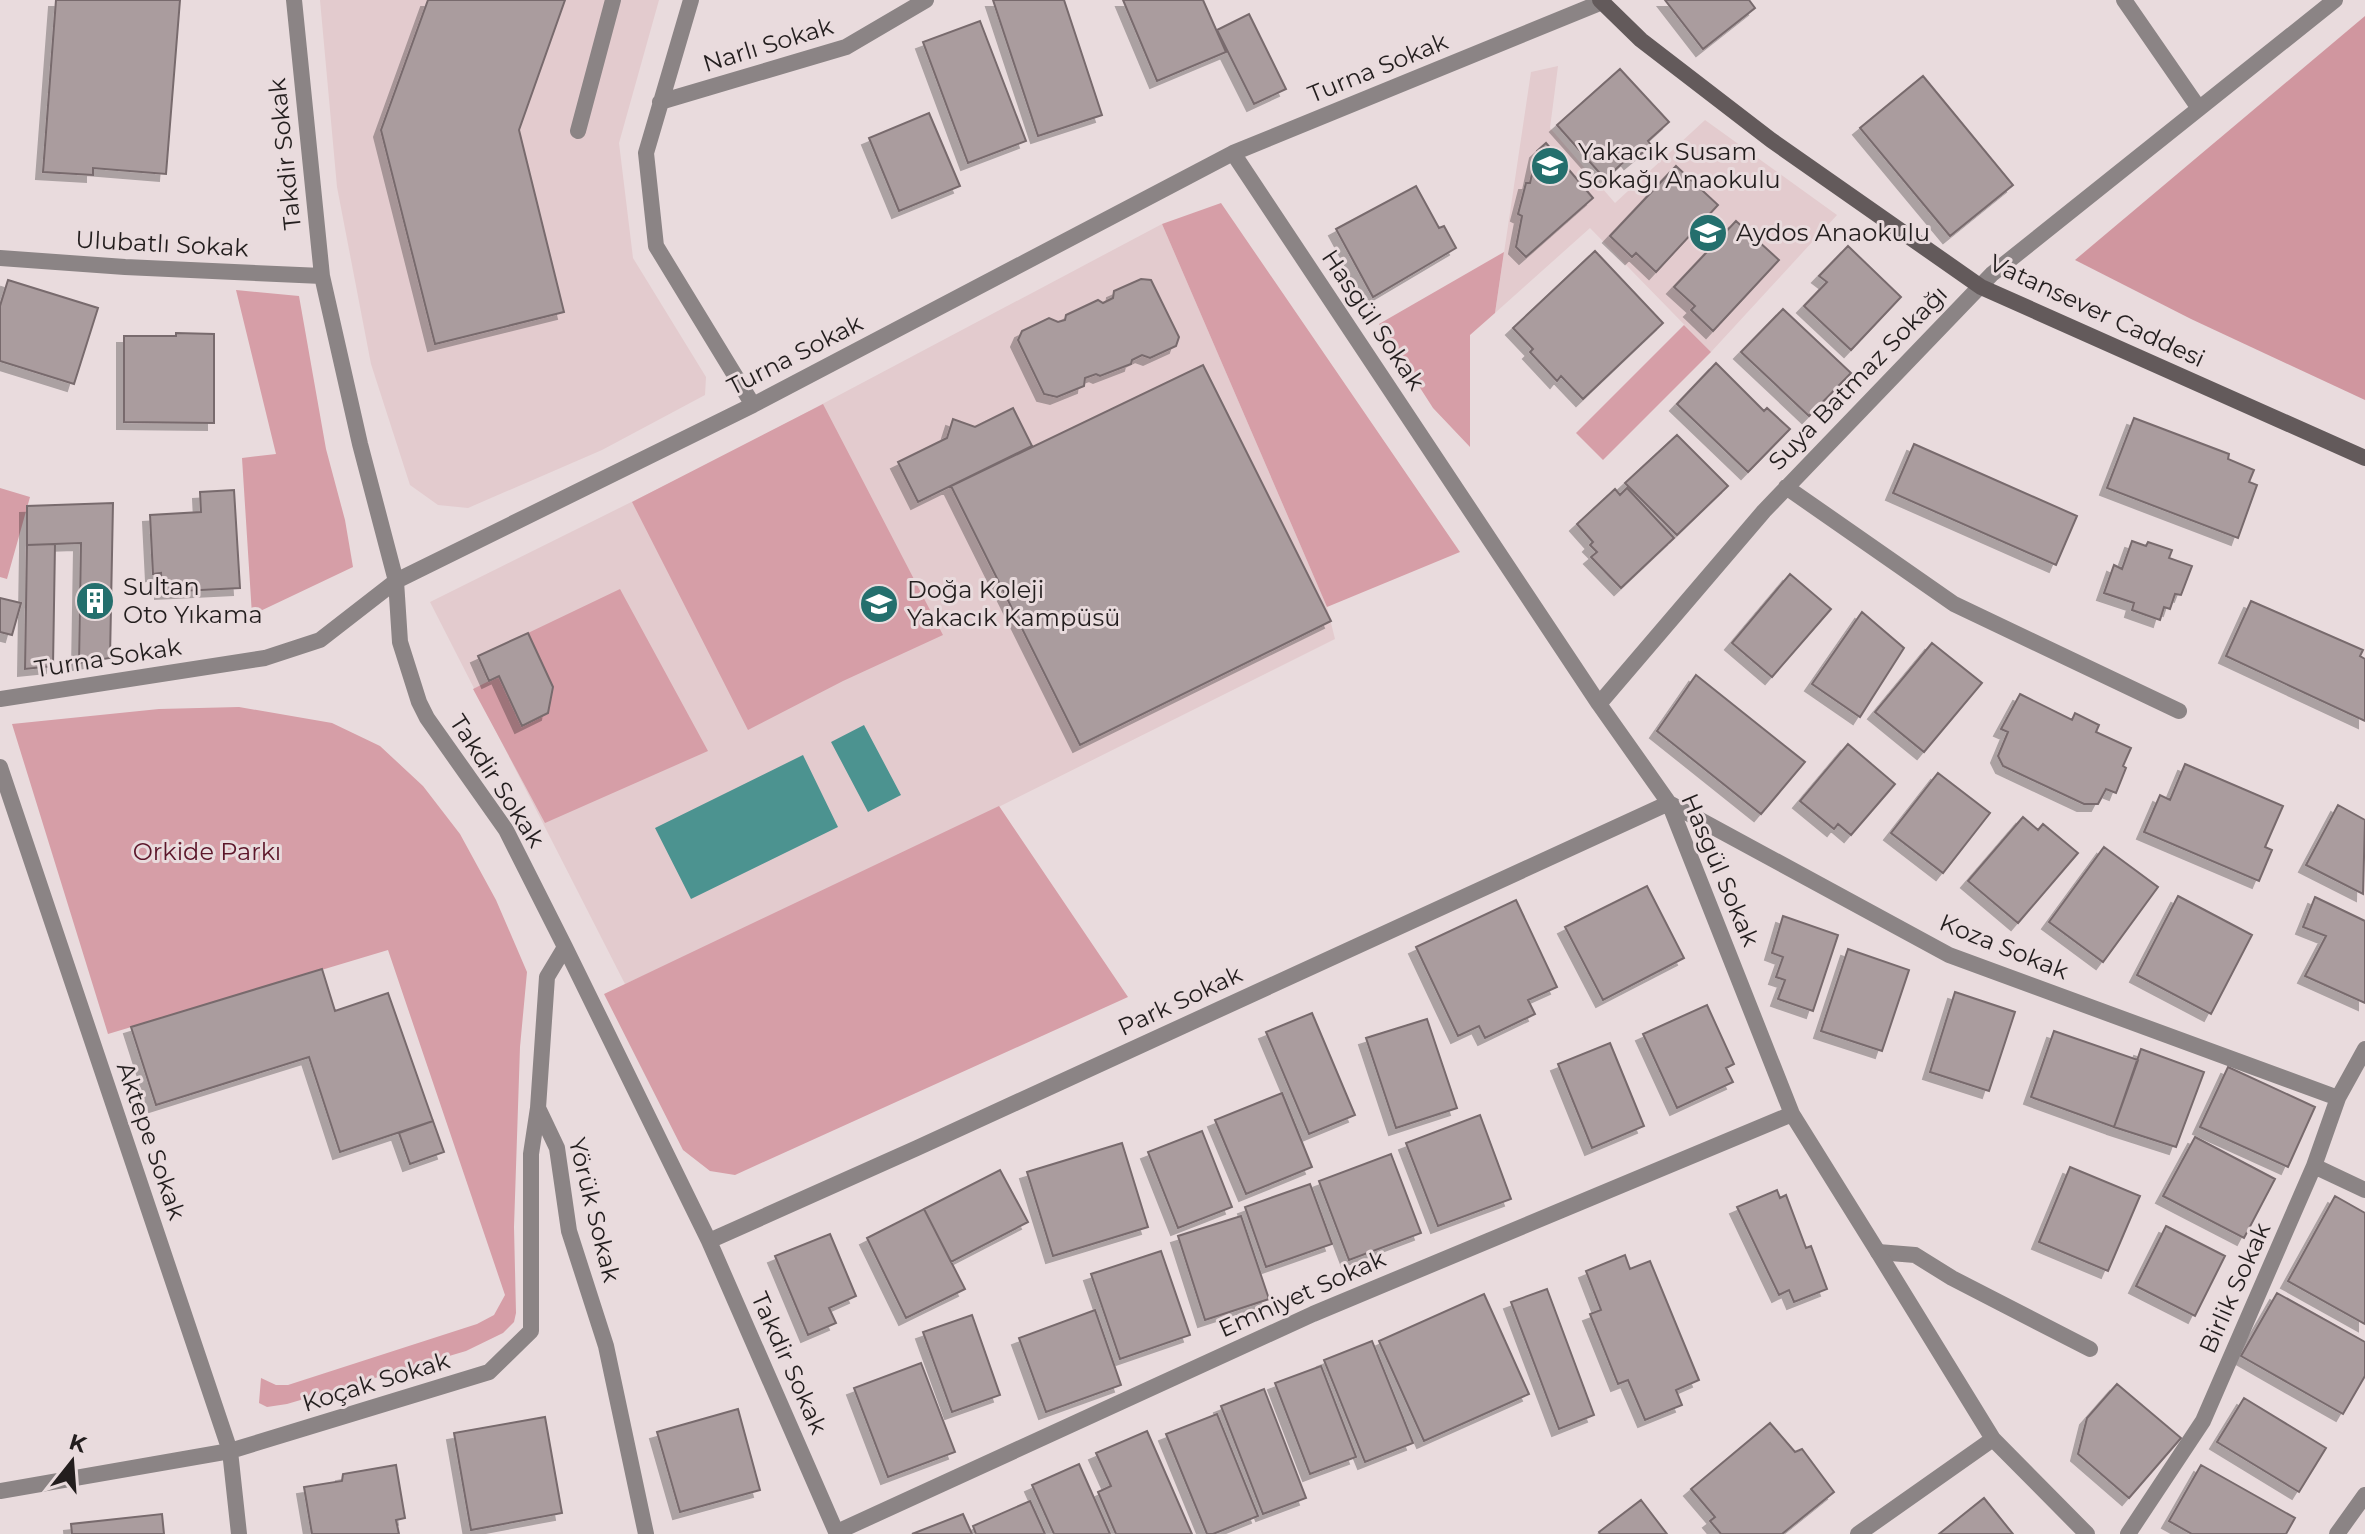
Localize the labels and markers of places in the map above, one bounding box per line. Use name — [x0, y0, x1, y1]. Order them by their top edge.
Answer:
place label: Yakacık Susam Sokağı Anaokulu — [1578, 137, 1781, 194]
school or university icon: Yakacık Susam Sokağı Anaokulu — [1529, 145, 1571, 187]
school or university icon: Aydos Anaokulu — [1687, 212, 1729, 254]
place label: Aydos Anaokulu — [1736, 218, 1930, 247]
place label: Sultan Oto Yıkama — [123, 572, 263, 629]
place label: Doğa Koleji Yakacık Kampüsü — [907, 575, 1120, 632]
building icon: Sultan Oto Yıkama — [74, 580, 116, 622]
school or university icon: Doğa Koleji Yakacık Kampüsü — [858, 583, 900, 625]

